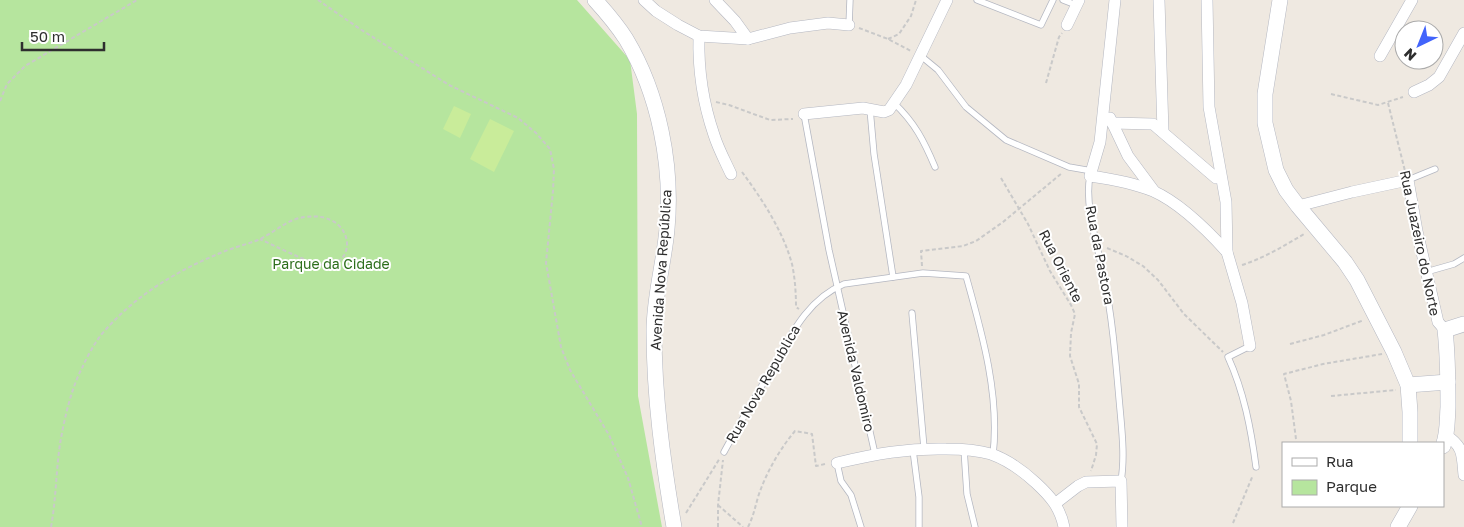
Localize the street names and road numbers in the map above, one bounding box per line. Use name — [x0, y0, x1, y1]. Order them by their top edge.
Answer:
street label: Rua Juazeiro do Norte — [1397, 168, 1444, 317]
street label: Avenida Nova República — [646, 189, 675, 351]
street label: Rua da Pastora — [1083, 204, 1118, 306]
street label: Rua Oriente — [1036, 227, 1087, 305]
street label: Avenida Valdomiro — [834, 308, 879, 433]
street label: Rua Nova Republica — [722, 322, 803, 446]

